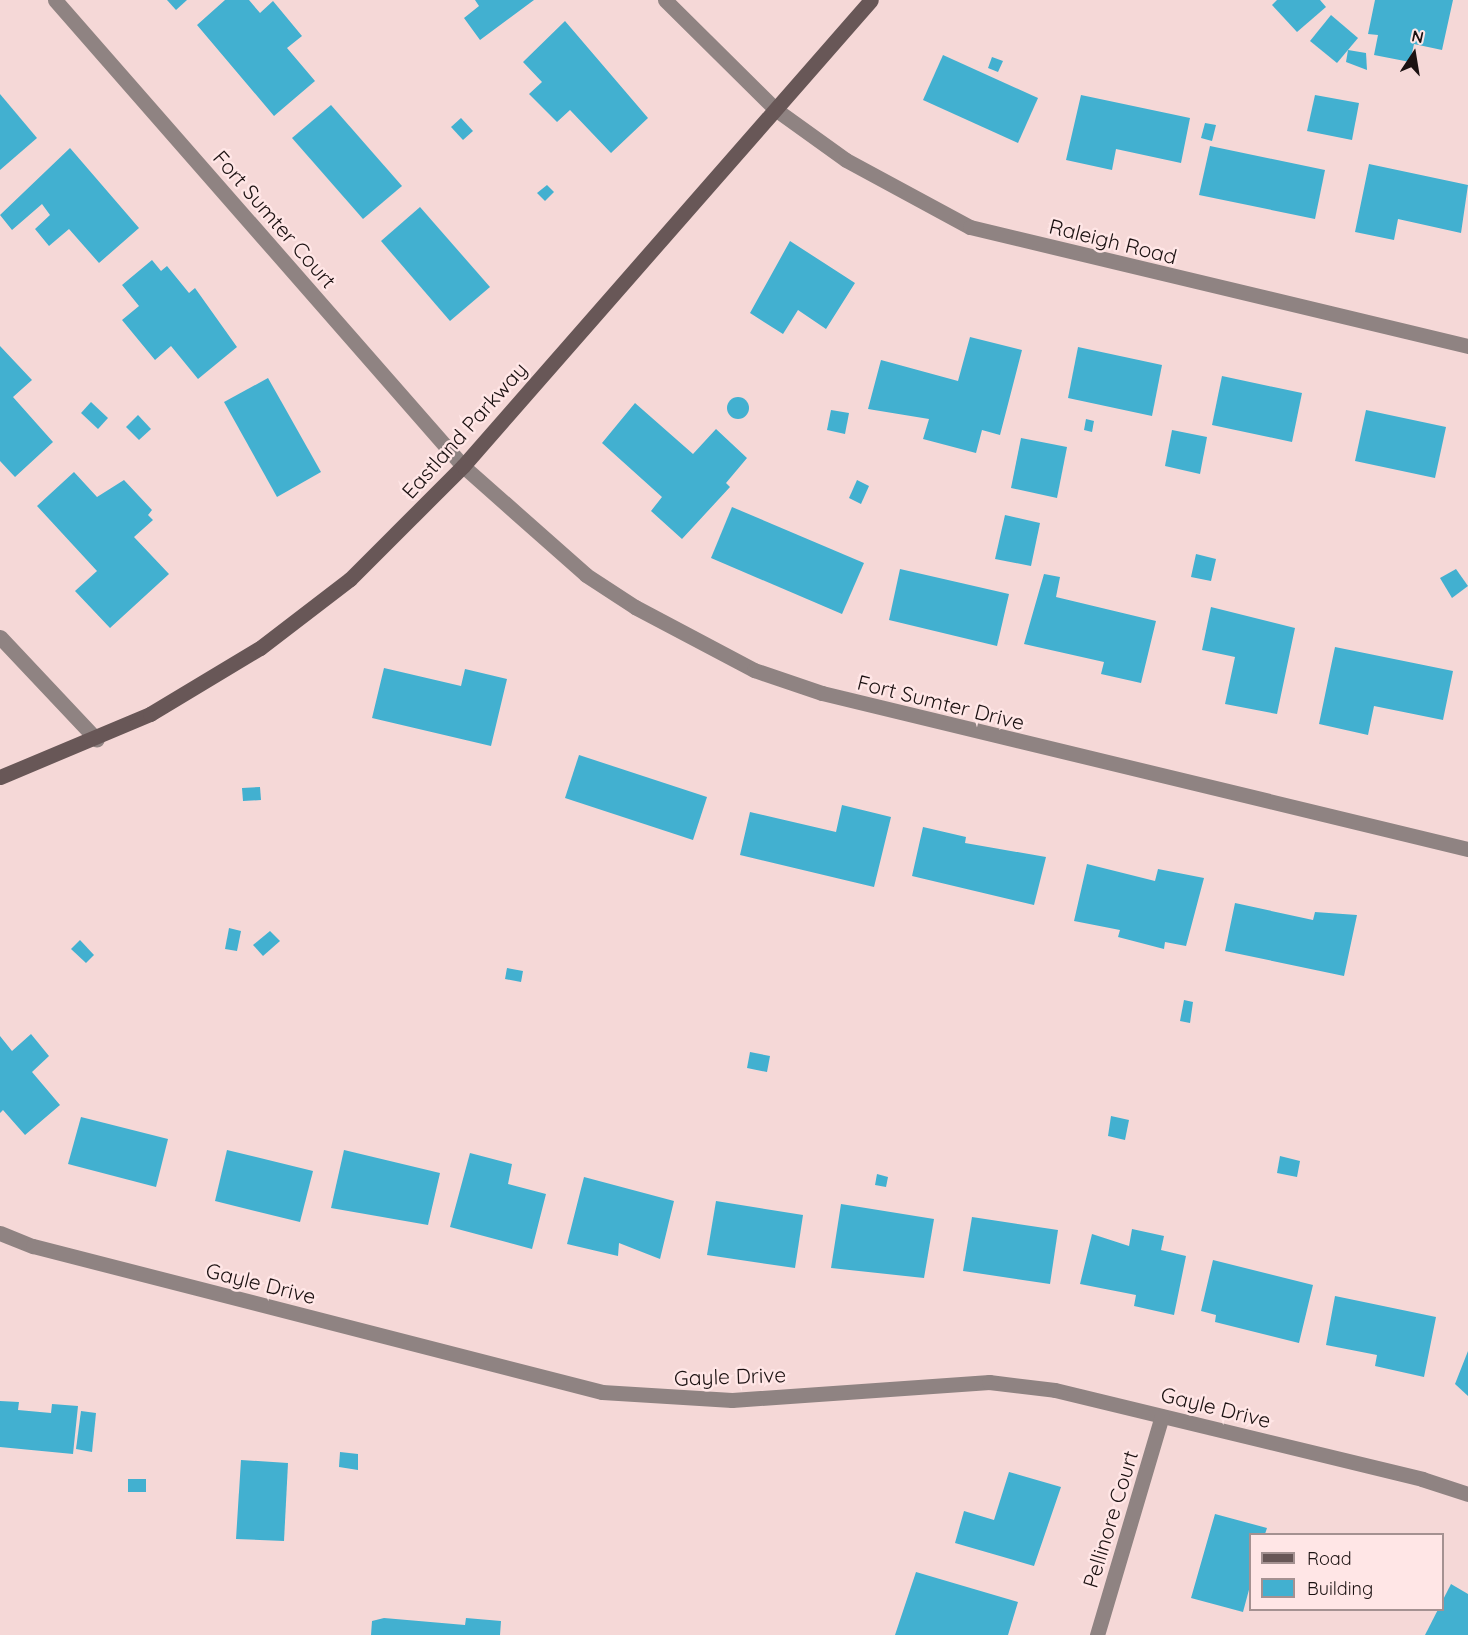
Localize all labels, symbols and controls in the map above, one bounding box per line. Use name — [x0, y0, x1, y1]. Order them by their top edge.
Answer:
north arrow — [1384, 24, 1444, 84]
text: N — [1410, 25, 1426, 47]
street label: Fort Sumter Court — [208, 145, 342, 293]
street label: Raleigh Road — [1047, 213, 1179, 269]
street label: Eastland Parkway — [396, 357, 532, 503]
street label: Fort Sumter Drive — [855, 669, 1027, 735]
street label: Gayle Drive — [203, 1257, 319, 1309]
street label: Gayle Drive — [673, 1361, 787, 1391]
street label: Gayle Drive — [1158, 1381, 1274, 1433]
street label: Pellinore Court — [1077, 1447, 1143, 1591]
legend — [1249, 1533, 1444, 1611]
text: Road — [1307, 1547, 1352, 1570]
text: Building — [1307, 1577, 1373, 1600]

